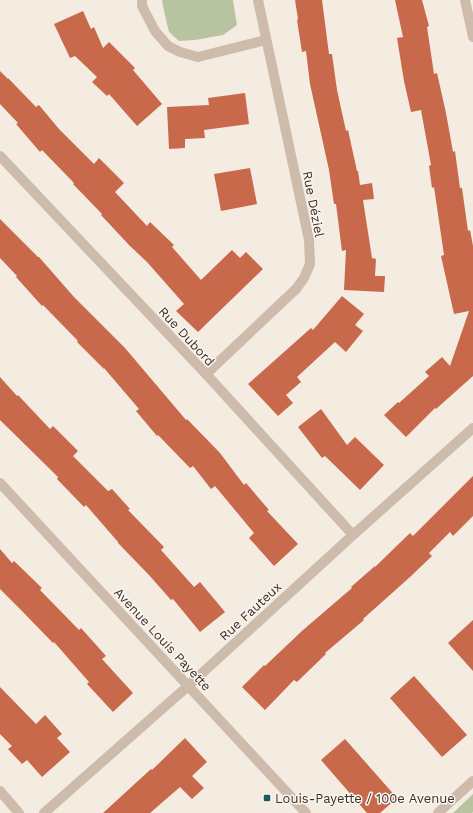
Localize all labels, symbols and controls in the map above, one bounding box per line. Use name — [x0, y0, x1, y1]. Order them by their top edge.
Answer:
street label: Rue Déziel — [300, 170, 327, 239]
street label: Rue Dubord — [156, 304, 218, 369]
street label: Rue Fauteux — [216, 579, 284, 644]
street label: Avenue Louis Payette — [111, 585, 214, 694]
place label: Louis-Payette / 100e Avenue — [275, 791, 455, 806]
marker: Louis-Payette / 100e Avenue — [262, 793, 272, 803]

